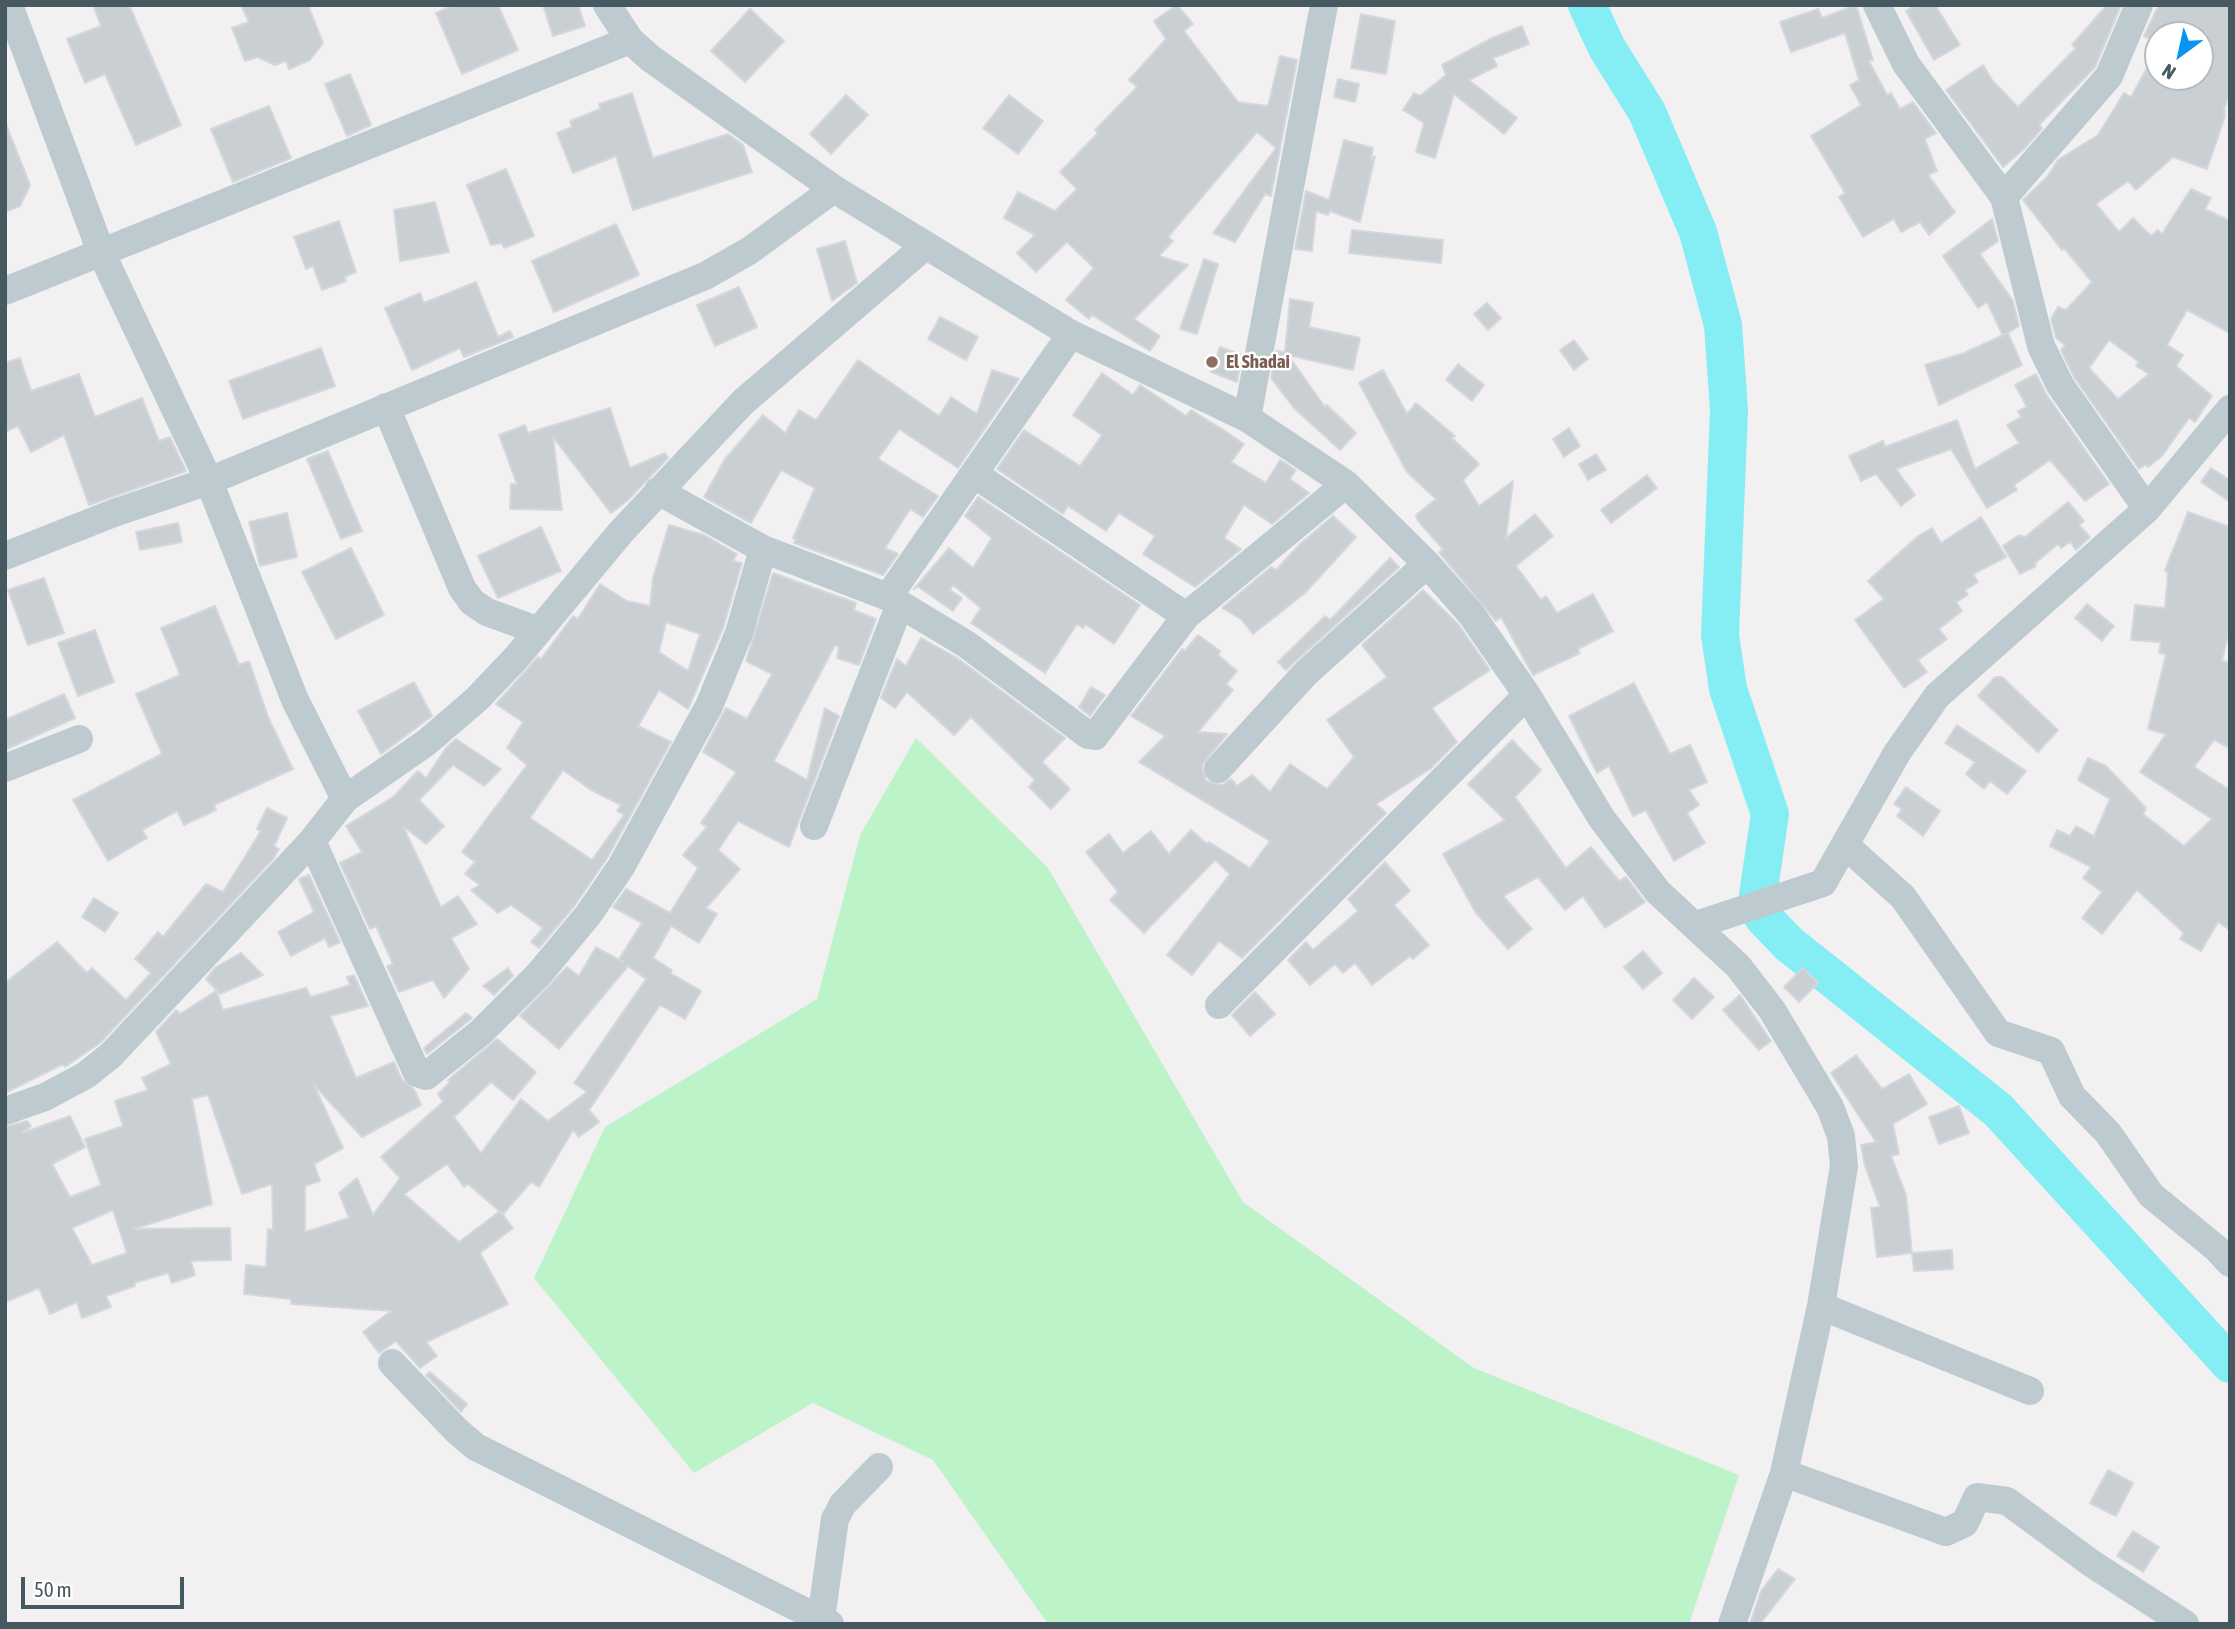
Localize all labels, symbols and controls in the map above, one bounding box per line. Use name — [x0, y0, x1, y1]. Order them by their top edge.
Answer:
north arrow — [2144, 21, 2214, 91]
text: N — [2158, 60, 2179, 84]
place label: El Shadai — [1226, 351, 1290, 373]
marker: El Shadai — [1204, 354, 1220, 370]
scale bar — [24, 1562, 187, 1606]
text: 50 m — [34, 1577, 72, 1601]

